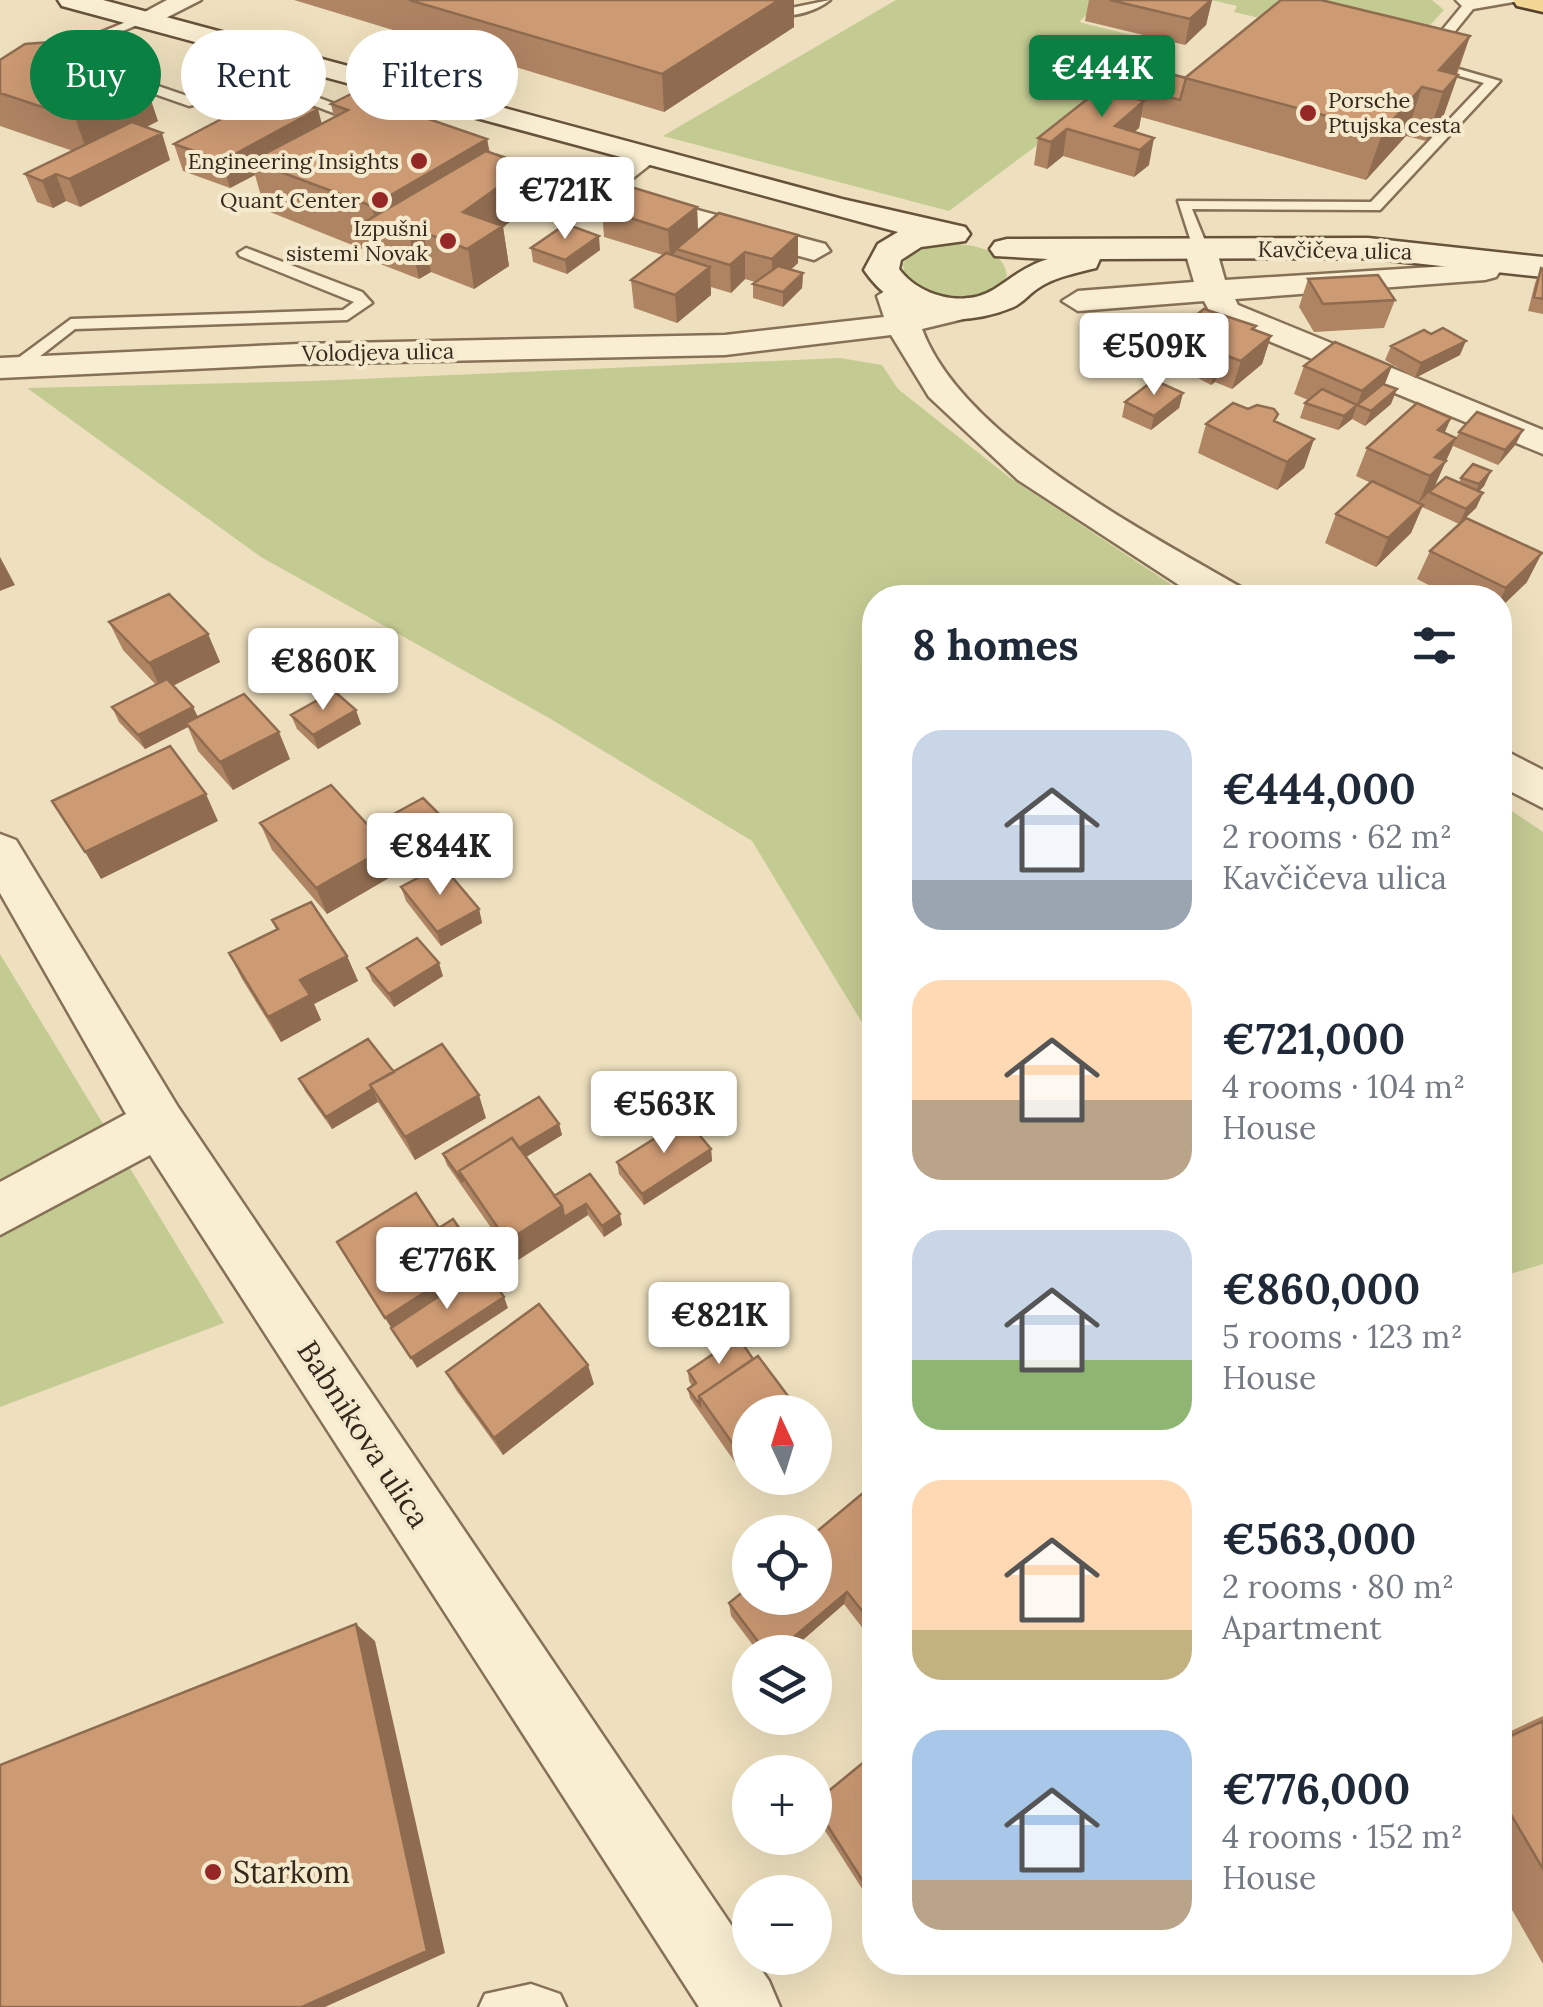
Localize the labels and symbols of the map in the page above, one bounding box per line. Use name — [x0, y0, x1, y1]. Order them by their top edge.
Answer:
pin: €444K — [1032, 35, 1172, 120]
place label: Porsche Ptujska cesta — [1328, 86, 1461, 139]
marker: Porsche Ptujska cesta — [1297, 102, 1319, 124]
place label: Engineering Insights — [188, 147, 399, 175]
marker: Engineering Insights — [408, 150, 430, 172]
pin: €721K — [495, 157, 635, 242]
place label: Quant Center — [220, 186, 360, 214]
marker: Quant Center — [369, 189, 391, 211]
place label: Izpušni sistemi Novak — [286, 214, 428, 267]
marker: Izpušni sistemi Novak — [437, 230, 459, 252]
street label: Kavčičeva ulica — [1257, 235, 1413, 265]
pin: €509K — [1084, 313, 1224, 398]
street label: Volodjeva ulica — [301, 337, 454, 367]
pin: €860K — [253, 628, 393, 713]
pin: €844K — [370, 813, 510, 898]
pin: €563K — [594, 1071, 734, 1156]
pin: €776K — [377, 1227, 517, 1312]
pin: €821K — [649, 1282, 789, 1367]
street label: Babnikova ulica — [289, 1333, 439, 1535]
north arrow — [732, 1395, 832, 1495]
place label: Starkom — [233, 1853, 350, 1891]
marker: Starkom — [202, 1861, 224, 1883]

